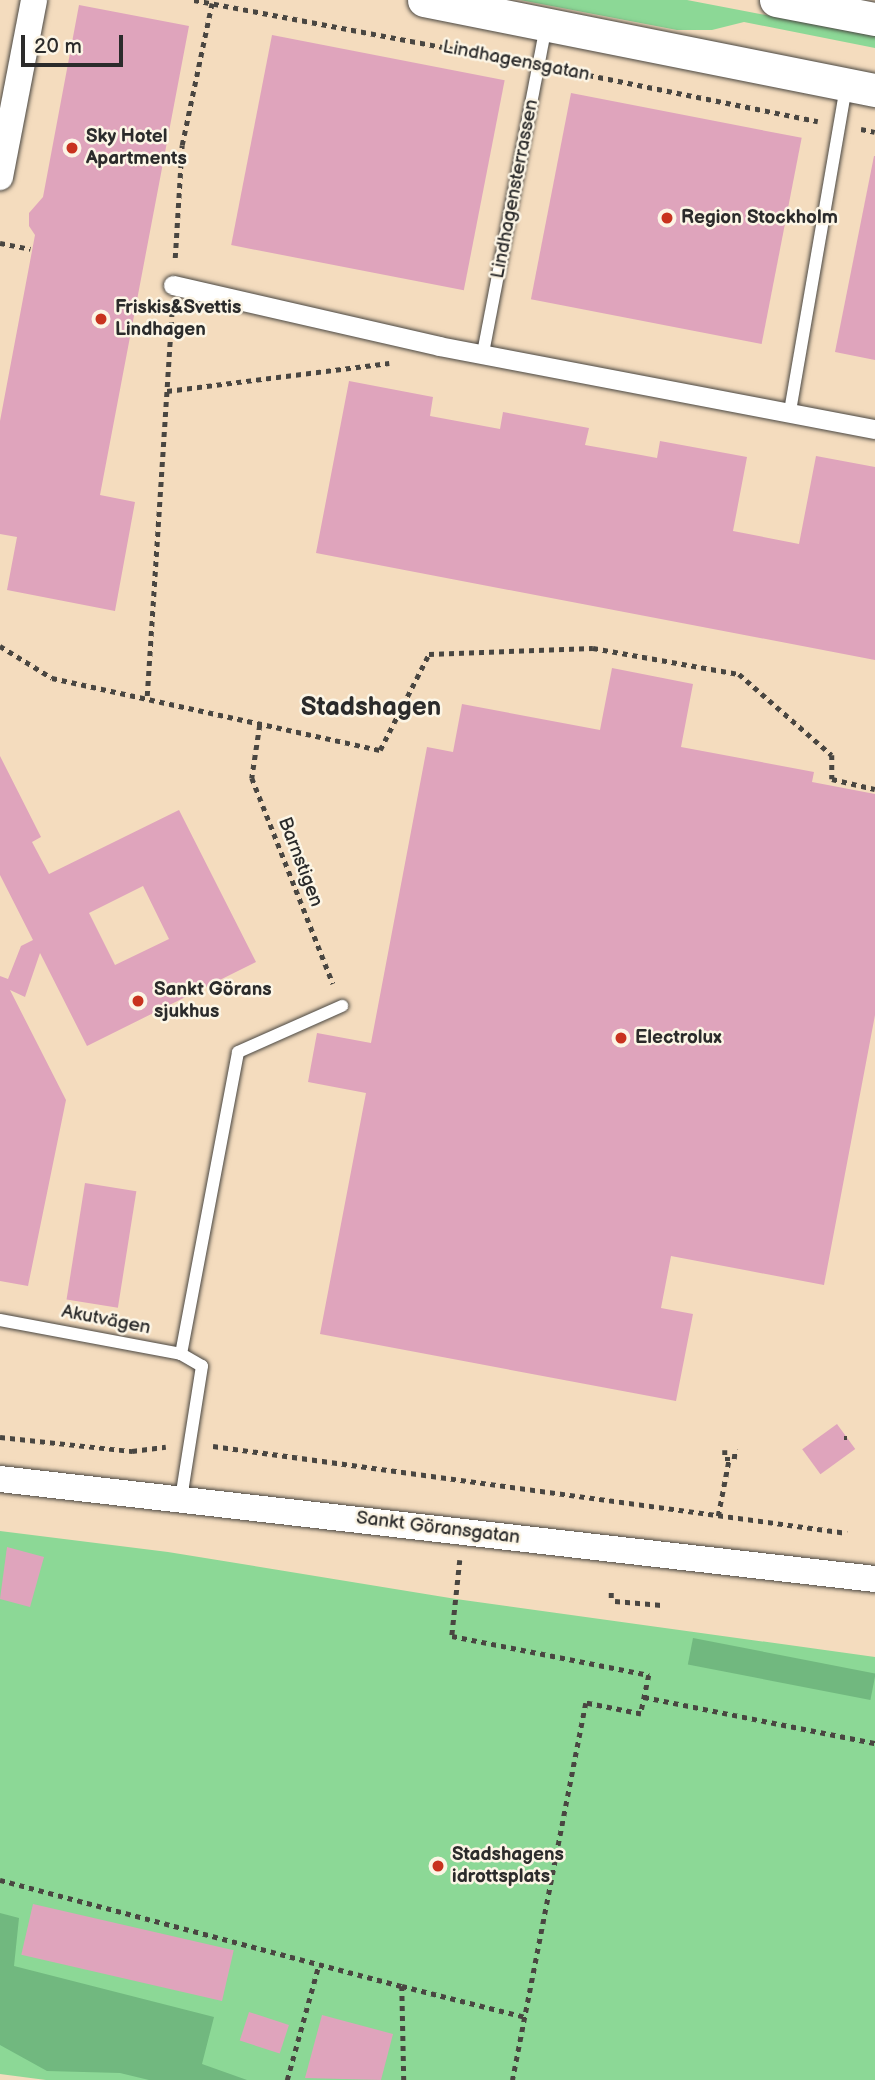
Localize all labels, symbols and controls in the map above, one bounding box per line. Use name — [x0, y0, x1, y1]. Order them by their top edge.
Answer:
scale bar — [24, 21, 126, 65]
text: 20 m — [34, 34, 82, 59]
street label: Lindhagensgatan — [441, 36, 591, 86]
street label: Lindhagensterrassen — [486, 97, 544, 281]
place label: Sky Hotel Apartments — [86, 126, 187, 170]
marker: Sky Hotel Apartments — [64, 140, 80, 156]
place label: Region Stockholm — [681, 207, 838, 229]
marker: Region Stockholm — [659, 210, 675, 226]
place label: Friskis&Svettis Lindhagen — [115, 297, 241, 341]
marker: Friskis&Svettis Lindhagen — [93, 311, 109, 327]
district label: Stadshagen — [301, 692, 441, 724]
street label: Barnstigen — [273, 814, 327, 910]
place label: Sankt Görans sjukhus — [154, 979, 272, 1023]
marker: Sankt Görans sjukhus — [128, 991, 148, 1011]
place label: Electrolux — [635, 1027, 722, 1049]
marker: Electrolux — [613, 1030, 629, 1046]
street label: Akutvägen — [60, 1300, 152, 1340]
street label: Sankt Göransgatan — [355, 1507, 521, 1549]
place label: Stadshagens idrottsplats — [452, 1844, 564, 1888]
marker: Stadshagens idrottsplats — [430, 1858, 446, 1874]

